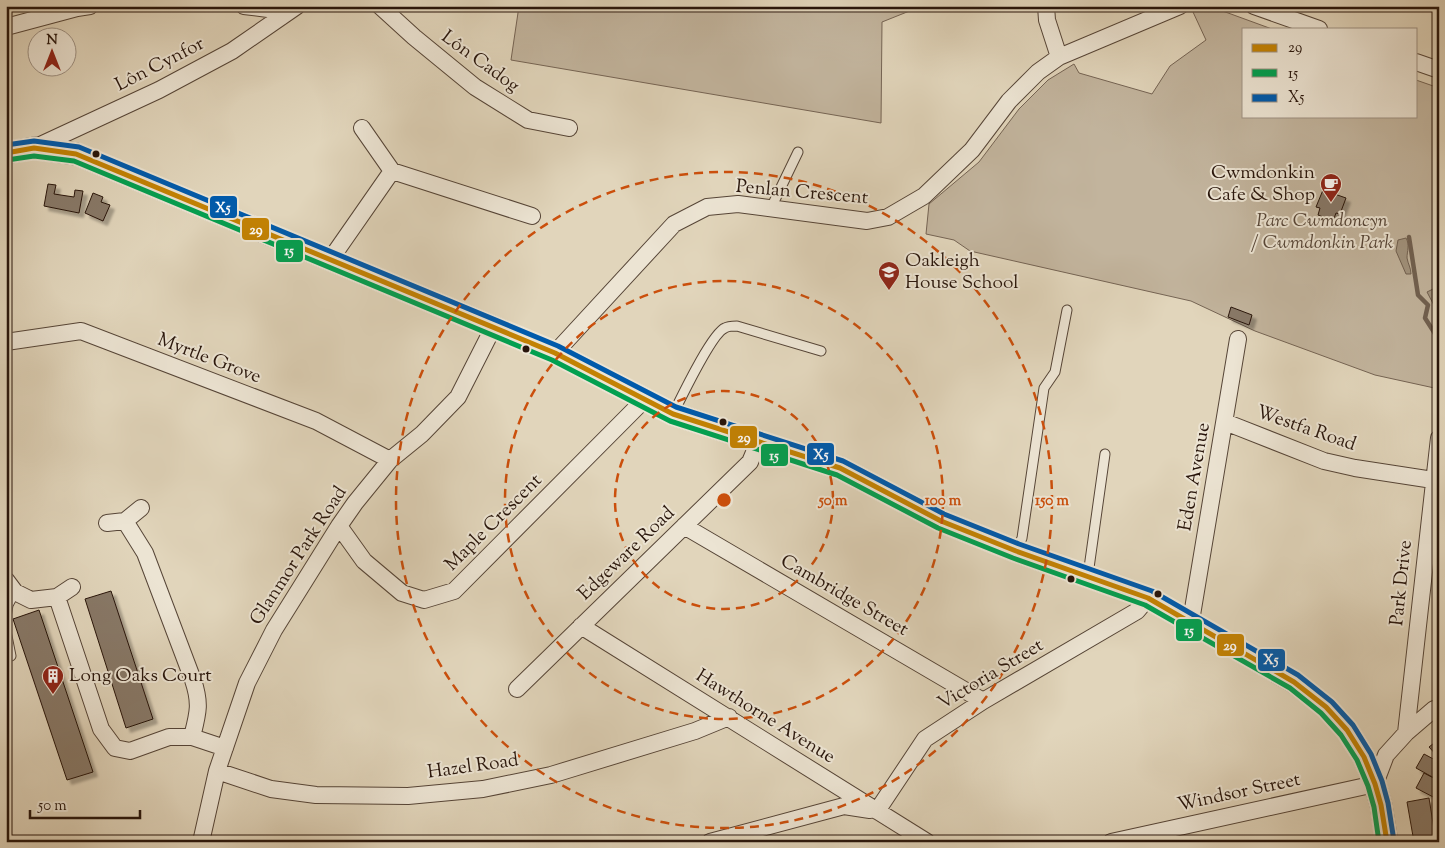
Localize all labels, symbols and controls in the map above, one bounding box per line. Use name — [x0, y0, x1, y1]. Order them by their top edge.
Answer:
street label: Lôn Cadog — [435, 24, 525, 100]
north arrow — [28, 28, 78, 78]
legend — [1242, 28, 1418, 118]
text: N — [46, 31, 58, 51]
street label: Lôn Cynfor — [111, 31, 209, 99]
text: 29 — [1288, 38, 1302, 59]
text: 15 — [1288, 64, 1298, 85]
text: X5 — [1288, 88, 1304, 109]
unlabelled marker — [91, 149, 101, 159]
place label: Cwmdonkin Cafe & Shop — [1207, 160, 1315, 209]
cafe icon: Cwmdonkin Cafe & Shop — [1319, 172, 1343, 203]
street label: Penlan Crescent — [735, 174, 870, 212]
line badge: X5 — [209, 195, 238, 219]
text: X5 — [215, 199, 231, 219]
park label: Parc Cwmdoncyn / Cwmdonkin Park — [1251, 208, 1394, 257]
line badge: 29 — [241, 217, 270, 241]
text: 29 — [249, 221, 263, 241]
line badge: 15 — [275, 239, 304, 263]
text: 15 — [284, 242, 294, 262]
place label: Oakleigh House School — [905, 248, 1019, 297]
school or university icon: Oakleigh House School — [877, 260, 901, 291]
street label: Myrtle Grove — [153, 327, 265, 391]
unlabelled marker — [521, 344, 531, 354]
street label: Westfa Road — [1252, 399, 1360, 459]
unlabelled marker — [718, 417, 728, 427]
street label: Eden Avenue — [1172, 421, 1218, 533]
line badge: 29 — [729, 425, 758, 449]
text: 29 — [737, 429, 751, 449]
line badge: X5 — [806, 442, 835, 466]
line badge: 15 — [760, 443, 789, 467]
text: X5 — [813, 446, 829, 466]
text: 15 — [769, 447, 779, 467]
street label: Maple Crescent — [439, 468, 549, 578]
street label: Glanmor Park Road — [244, 481, 354, 631]
centre of rings — [715, 491, 733, 509]
text: 50 m — [818, 491, 848, 512]
text: 100 m — [925, 491, 962, 512]
text: 150 m — [1035, 491, 1069, 512]
street label: Edgeware Road — [573, 501, 682, 607]
street label: Park Drive — [1384, 539, 1420, 627]
street label: Cambridge Street — [775, 548, 913, 644]
unlabelled marker — [1066, 574, 1076, 584]
unlabelled marker — [1153, 589, 1163, 599]
line badge: 15 — [1175, 618, 1203, 642]
text: 15 — [1184, 622, 1194, 642]
street label: Victoria Street — [933, 632, 1049, 717]
line badge: 29 — [1216, 633, 1245, 657]
text: 29 — [1223, 637, 1237, 657]
line badge: X5 — [1257, 648, 1286, 672]
text: X5 — [1263, 651, 1279, 671]
place label: Long Oaks Court — [69, 663, 212, 690]
street label: Hawthorne Avenue — [690, 663, 840, 771]
building icon: Long Oaks Court — [41, 664, 65, 695]
street label: Hazel Road — [426, 747, 521, 787]
street label: Windsor Street — [1175, 767, 1304, 819]
scale bar — [30, 788, 140, 820]
text: 50 m — [37, 796, 67, 817]

